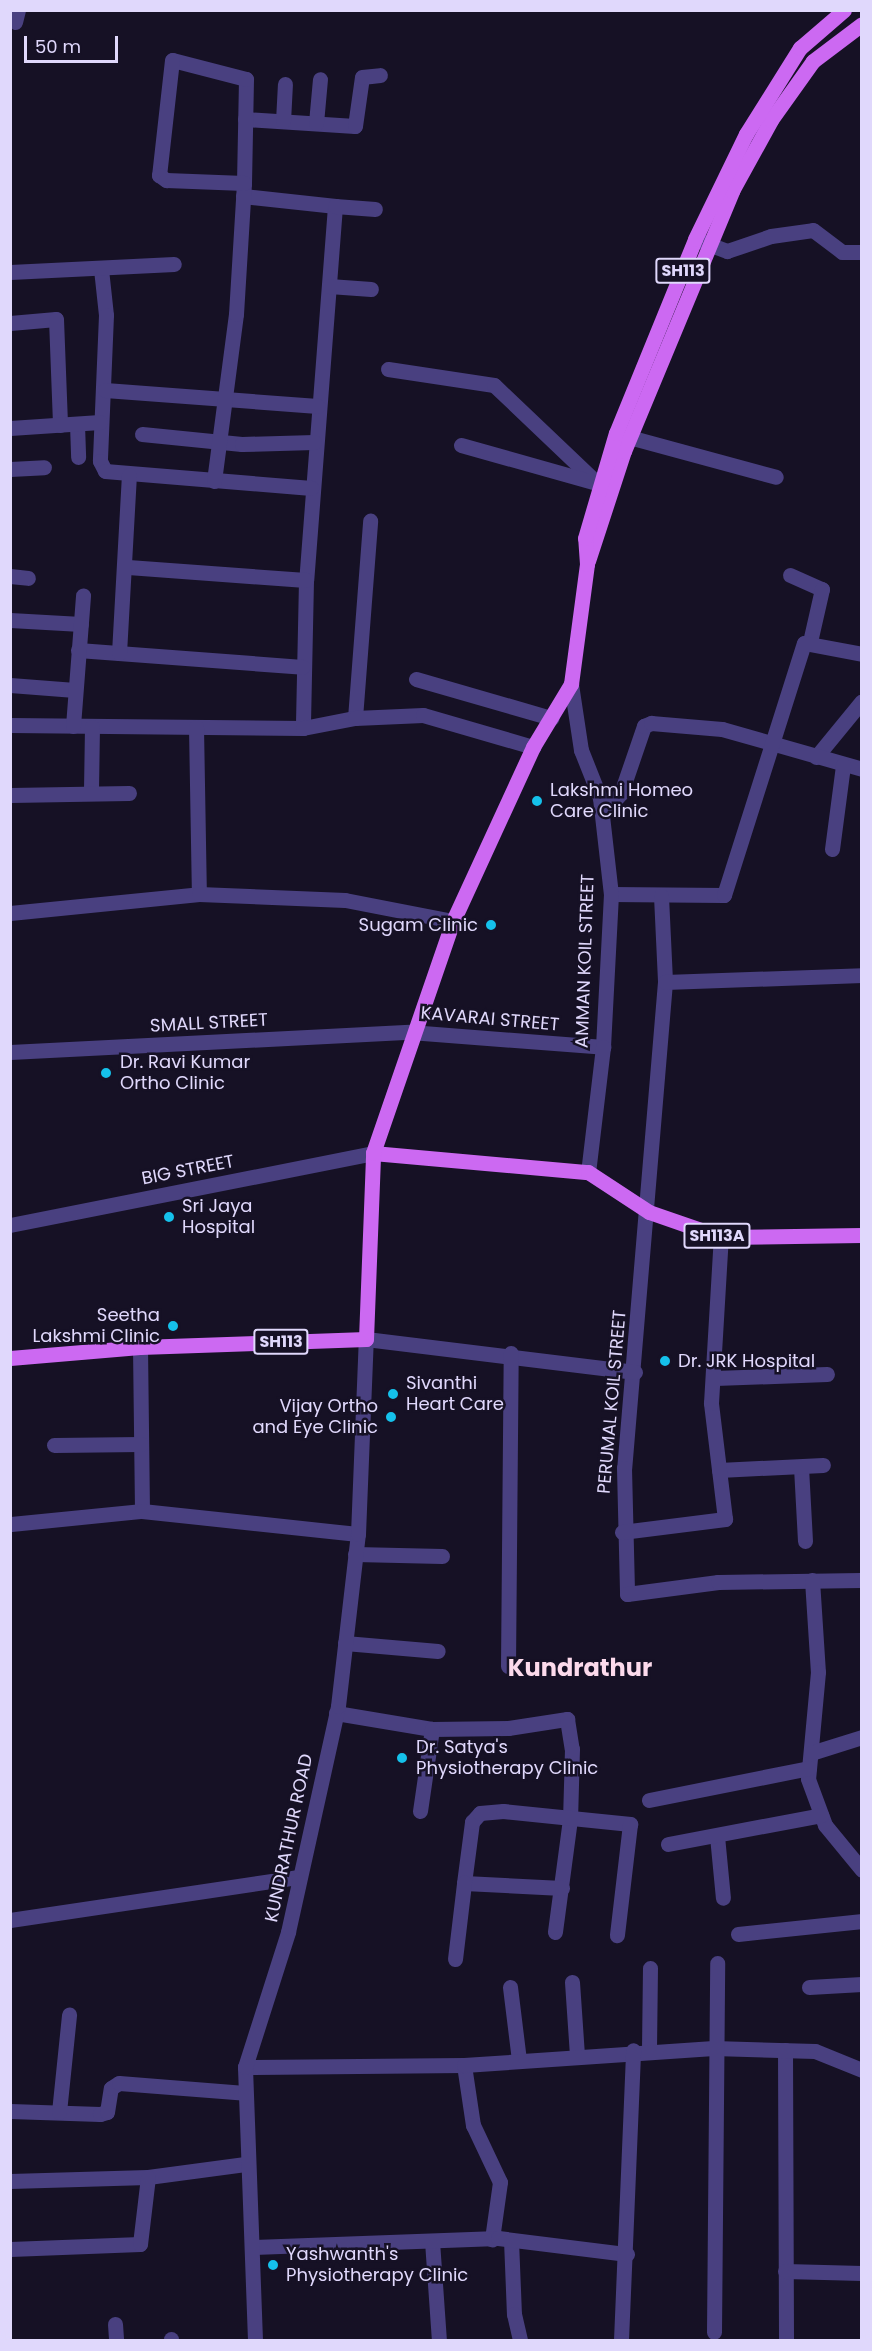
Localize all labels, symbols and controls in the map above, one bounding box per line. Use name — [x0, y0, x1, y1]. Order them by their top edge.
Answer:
scale bar — [27, 24, 122, 62]
text: 50 m — [35, 34, 81, 59]
road number: SH113 — [654, 258, 712, 284]
place label: Lakshmi Homeo Care Clinic — [550, 780, 693, 822]
marker: Lakshmi Homeo Care Clinic — [528, 792, 546, 810]
street label: AMMAN KOIL STREET — [571, 874, 599, 1048]
place label: Sugam Clinic — [359, 914, 478, 936]
marker: Sugam Clinic — [482, 916, 500, 934]
street label: KAVARAI STREET — [420, 1002, 560, 1036]
street label: SMALL STREET — [150, 1009, 268, 1037]
place label: Dr. Ravi Kumar Ortho Clinic — [120, 1052, 250, 1094]
marker: Dr. Ravi Kumar Ortho Clinic — [97, 1064, 115, 1082]
street label: BIG STREET — [140, 1150, 236, 1190]
place label: Sri Jaya Hospital — [182, 1196, 255, 1238]
marker: Sri Jaya Hospital — [160, 1208, 178, 1226]
road number: SH113A — [682, 1223, 752, 1249]
place label: Seetha Lakshmi Clinic — [32, 1305, 160, 1348]
street label: PERUMAL KOIL STREET — [593, 1309, 631, 1495]
marker: Seetha Lakshmi Clinic — [164, 1317, 182, 1335]
road number: SH113 — [252, 1329, 310, 1355]
place label: Dr. JRK Hospital — [678, 1350, 815, 1372]
marker: Dr. JRK Hospital — [656, 1352, 674, 1370]
place label: Sivanthi Heart Care — [406, 1373, 504, 1416]
marker: Sivanthi Heart Care — [384, 1385, 402, 1403]
place label: Vijay Ortho and Eye Clinic — [252, 1396, 378, 1438]
marker: Vijay Ortho and Eye Clinic — [382, 1408, 400, 1426]
district label: Kundrathur — [508, 1654, 652, 1682]
place label: Dr. Satya's Physiotherapy Clinic — [416, 1737, 598, 1780]
marker: Dr. Satya's Physiotherapy Clinic — [393, 1749, 411, 1767]
street label: KUNDRATHUR ROAD — [261, 1752, 317, 1924]
place label: Yashwanth's Physiotherapy Clinic — [286, 2244, 468, 2286]
marker: Yashwanth's Physiotherapy Clinic — [264, 2256, 282, 2274]

